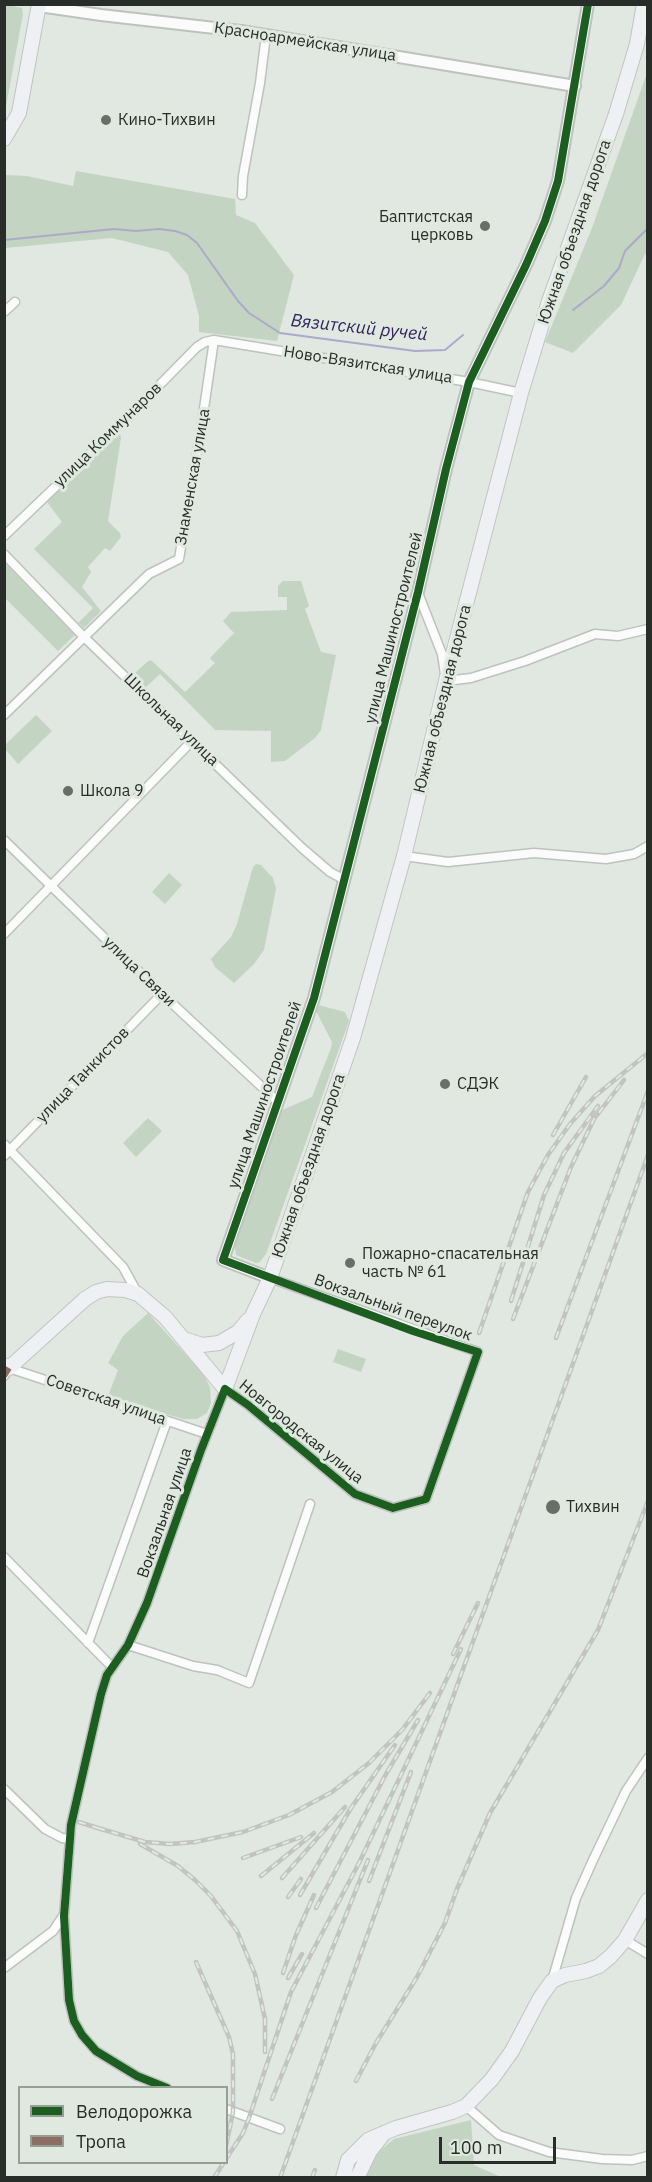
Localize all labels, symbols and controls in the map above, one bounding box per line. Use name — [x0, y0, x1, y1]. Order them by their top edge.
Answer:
street label: Красноармейская улица — [213, 18, 397, 66]
place label: Кино-Тихвин — [118, 110, 216, 130]
marker: Кино-Тихвин — [99, 113, 113, 127]
street label: Южная объездная дорога — [534, 137, 616, 327]
place label: Баптистская церковь — [379, 207, 473, 245]
marker: Баптистская церковь — [478, 219, 492, 233]
water label: Вязитский ручей — [290, 310, 428, 346]
street label: Ново-Вязитская улица — [282, 342, 454, 388]
street label: улица Коммунаров — [50, 379, 166, 491]
street label: Знаменская улица — [172, 407, 214, 547]
street label: улица Машиностроителей — [361, 530, 427, 726]
street label: Южная объездная дорога — [410, 603, 476, 795]
street label: Школьная улица — [119, 670, 223, 770]
place label: Школа 9 — [80, 781, 144, 801]
marker: Школа 9 — [61, 784, 75, 798]
street label: улица Связи — [99, 933, 179, 1011]
street label: улица Машиностроителей — [224, 999, 306, 1191]
street label: улица Танкистов — [32, 1023, 134, 1127]
street label: Южная объездная дорога — [268, 1071, 350, 1261]
place label: СДЭК — [457, 1074, 499, 1094]
marker: СДЭК — [438, 1077, 452, 1091]
place label: Пожарно-спасательная часть № 61 — [362, 1244, 539, 1282]
marker: Пожарно-спасательная часть № 61 — [343, 1256, 357, 1270]
street label: Вокзальный переулок — [311, 1270, 475, 1346]
street label: Советская улица — [43, 1370, 169, 1430]
street label: Новгородская улица — [235, 1376, 367, 1488]
street label: Вокзальная улица — [134, 1445, 196, 1581]
place label: Тихвин — [566, 1497, 620, 1517]
marker: Тихвин — [544, 1498, 562, 1516]
legend — [18, 2086, 228, 2164]
text: Велодорожка — [76, 2100, 192, 2123]
scale bar — [442, 2125, 559, 2163]
text: Тропа — [76, 2130, 126, 2153]
text: 100 m — [450, 2136, 502, 2159]

